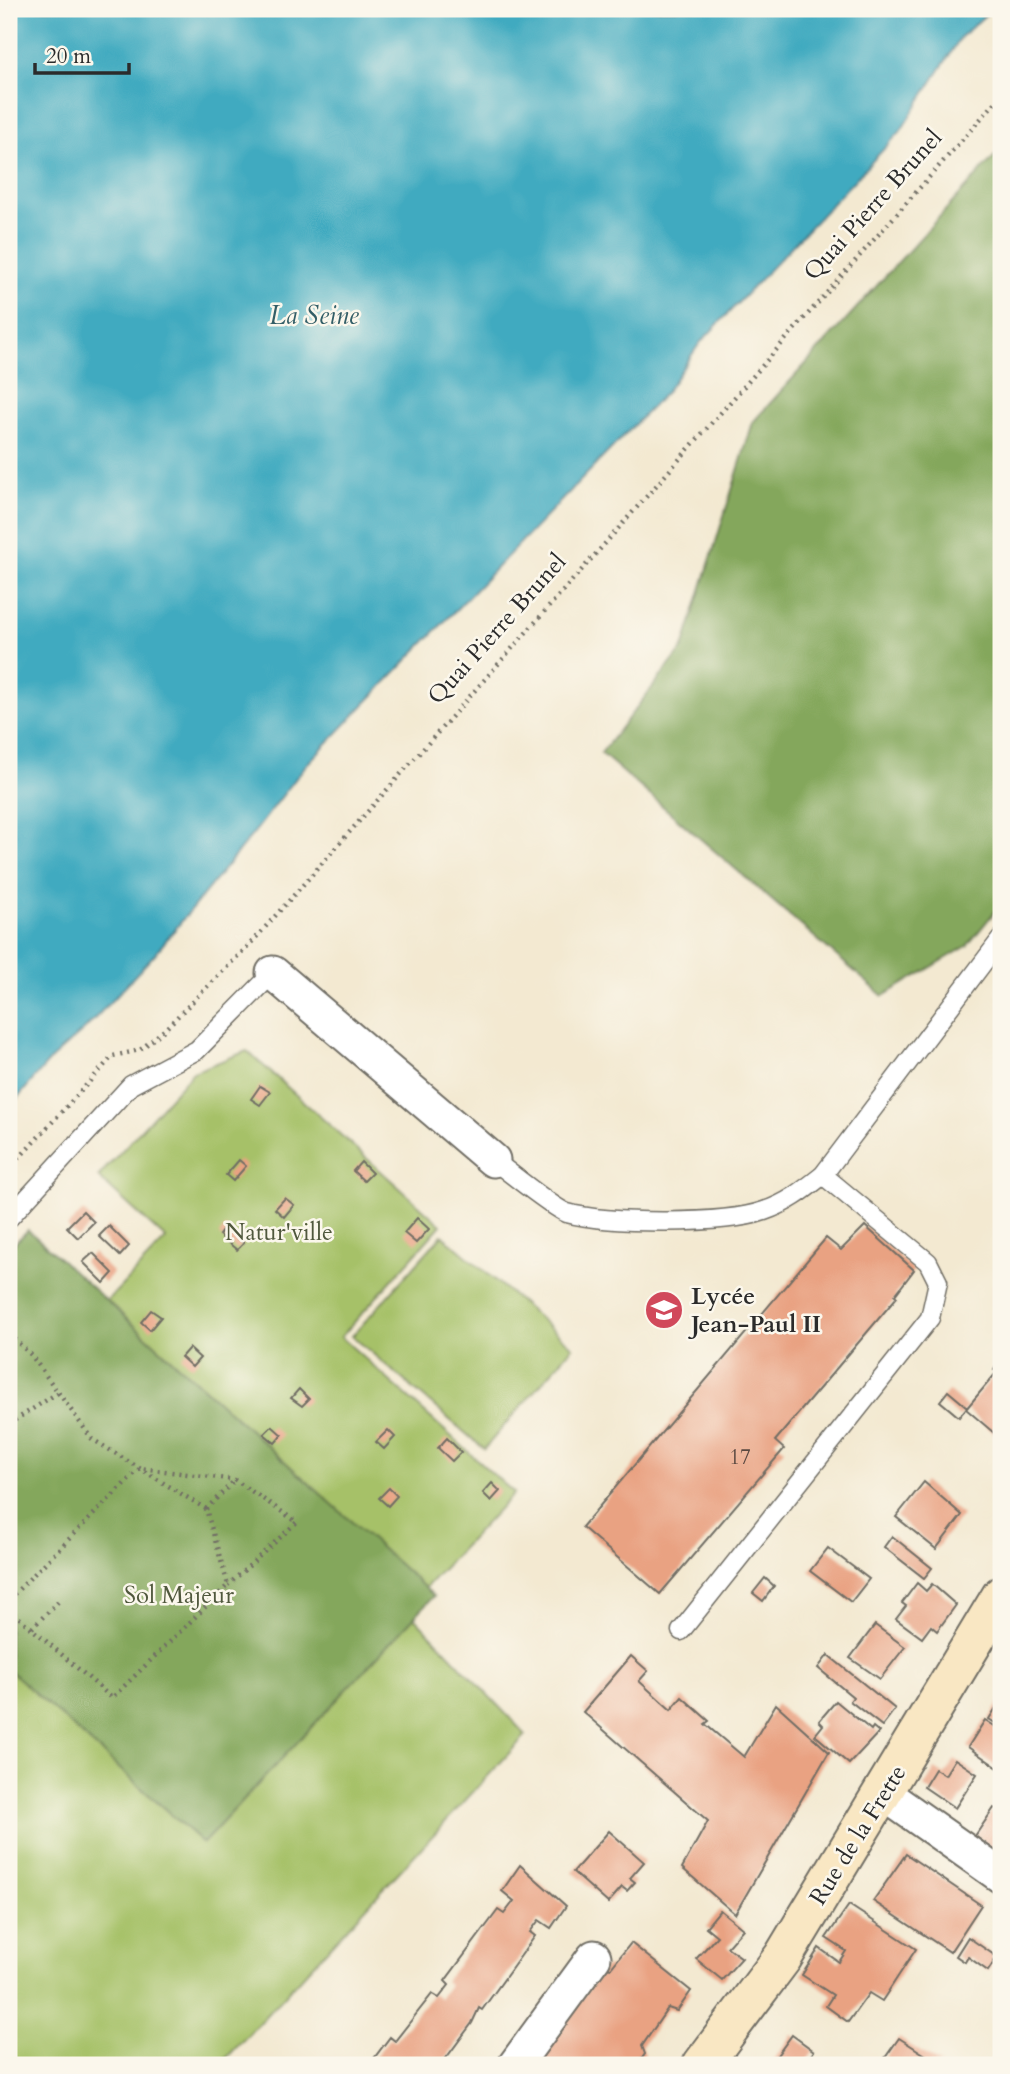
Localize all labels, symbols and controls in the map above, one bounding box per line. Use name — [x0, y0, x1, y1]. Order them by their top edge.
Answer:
scale bar — [35, 32, 130, 76]
text: 20 m — [46, 42, 91, 71]
street label: Quai Pierre Brunel — [796, 122, 950, 288]
water label: La Seine — [269, 298, 360, 333]
street label: Quai Pierre Brunel — [420, 546, 574, 712]
park label: Natur'ville — [225, 1216, 333, 1249]
place label: Lycée Jean-Paul II — [688, 1280, 821, 1341]
school or university icon: Lycée Jean-Paul II — [643, 1289, 685, 1331]
house number: 17 — [729, 1443, 751, 1472]
park label: Sol Majeur — [124, 1579, 234, 1612]
street label: Rue de la Frette — [802, 1759, 914, 1911]

